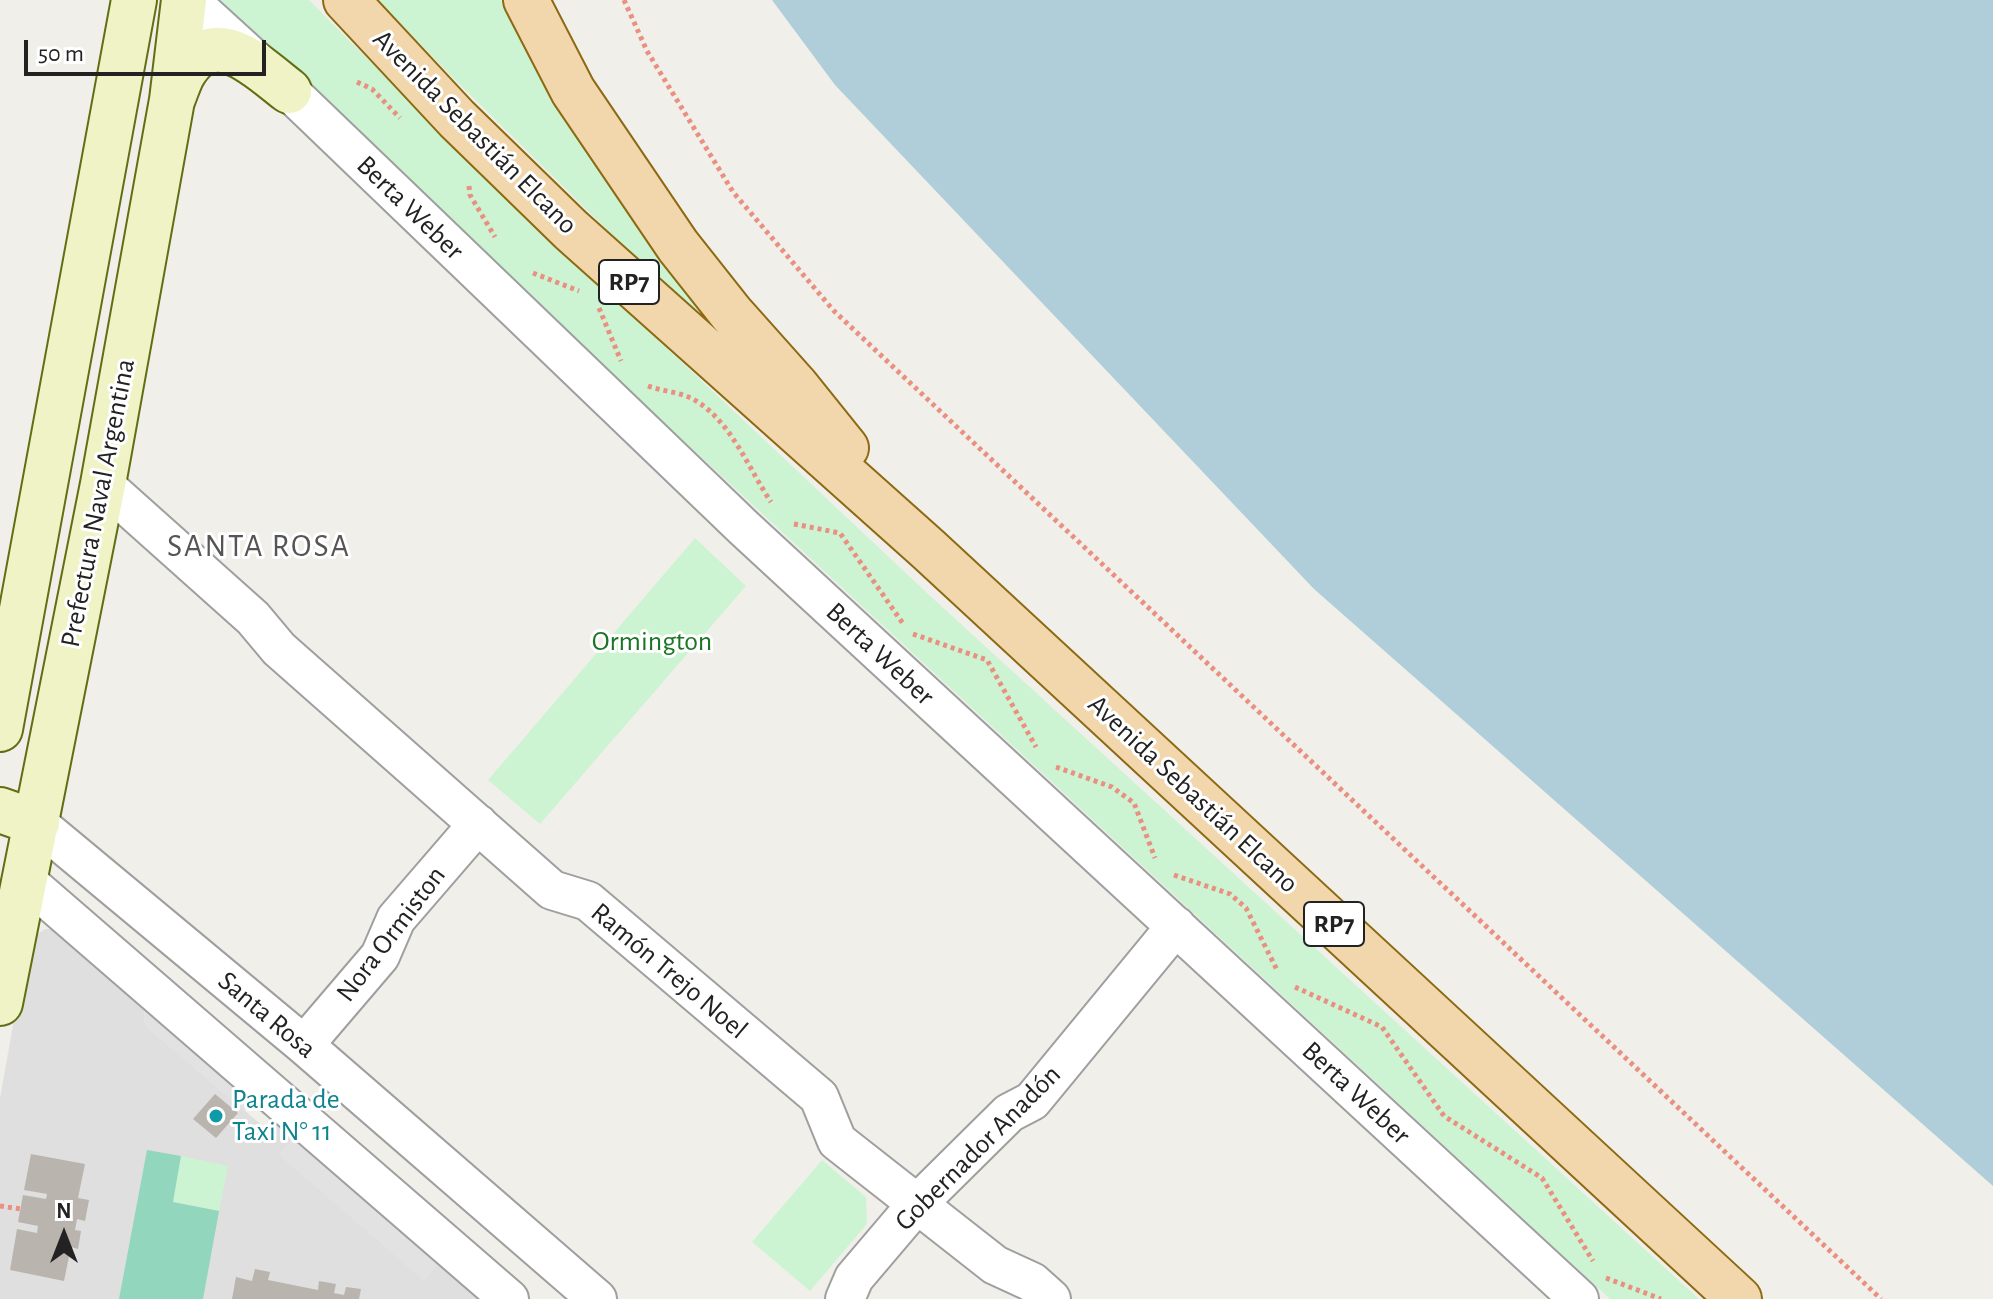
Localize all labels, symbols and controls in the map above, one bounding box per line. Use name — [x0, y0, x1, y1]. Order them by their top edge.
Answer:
street label: Avenida Sebastián Elcano — [366, 23, 584, 241]
scale bar — [28, 24, 270, 74]
text: 50 m — [38, 42, 84, 66]
street label: Berta Weber — [349, 149, 471, 267]
road number: RP7 — [599, 260, 659, 304]
street label: Prefectura Naval Argentina — [54, 356, 142, 650]
district label: SANTA ROSA — [167, 527, 351, 565]
street label: Berta Weber — [819, 595, 941, 713]
park label: Ormington — [592, 625, 712, 659]
street label: Avenida Sebastián Elcano — [1081, 688, 1305, 900]
street label: Nora Ormiston — [329, 860, 453, 1008]
street label: Ramón Trejo Noel — [584, 896, 754, 1046]
road number: RP7 — [1304, 902, 1364, 946]
street label: Santa Rosa — [211, 964, 323, 1066]
street label: Berta Weber — [1295, 1034, 1417, 1152]
street label: Gobernador Anadón — [888, 1058, 1068, 1238]
place label: Parada de Taxi N° 11 — [232, 1083, 340, 1149]
marker: Parada de Taxi N° 11 — [207, 1107, 225, 1125]
north arrow — [24, 1195, 104, 1275]
text: N — [56, 1200, 72, 1222]

